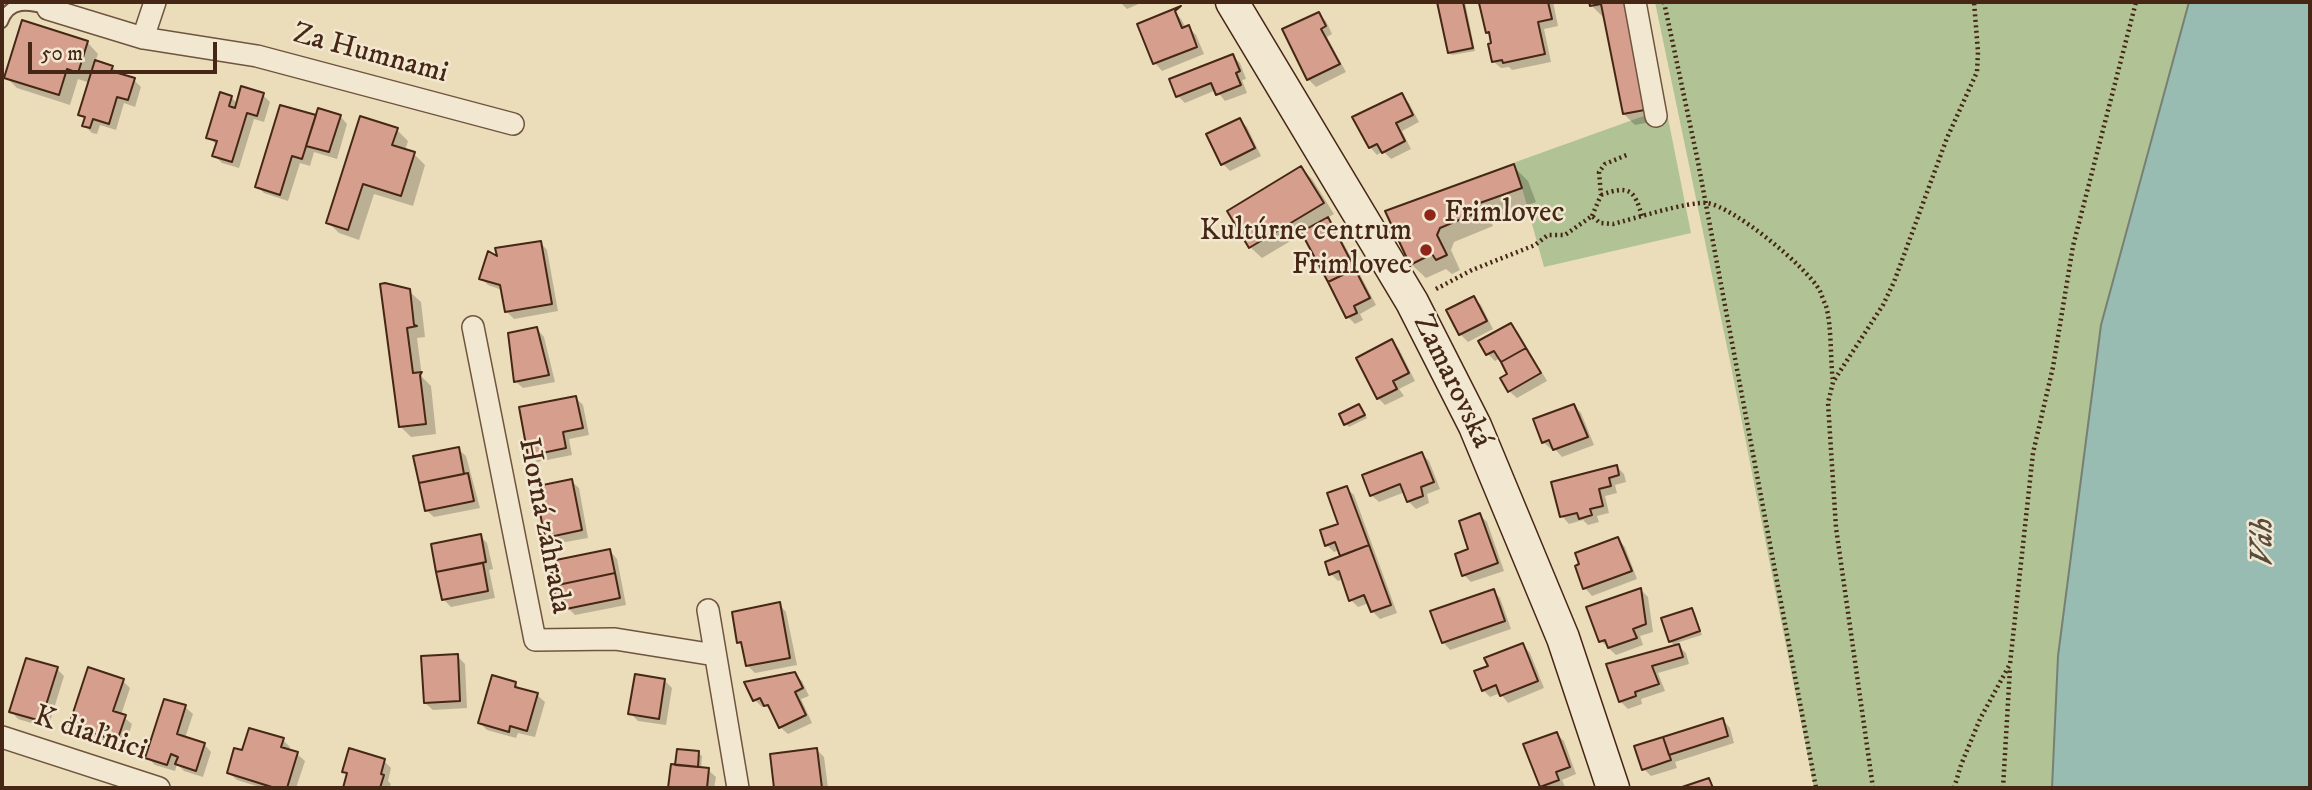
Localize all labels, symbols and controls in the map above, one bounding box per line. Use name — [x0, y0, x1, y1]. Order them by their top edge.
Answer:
street label: Za Humnami — [289, 17, 451, 93]
scale bar — [32, 28, 220, 72]
text: 50 m — [41, 41, 83, 67]
place label: Frimlovec — [1444, 197, 1564, 233]
marker: Frimlovec — [1422, 207, 1438, 223]
place label: Kultúrne centrum Frimlovec — [1199, 215, 1412, 286]
marker: Kultúrne centrum Frimlovec — [1418, 242, 1434, 258]
street label: Zamarovská — [1403, 309, 1499, 455]
street label: Horná záhrada — [508, 435, 578, 617]
water label: Váh — [2245, 518, 2285, 566]
street label: K diaľnici — [29, 700, 151, 770]

